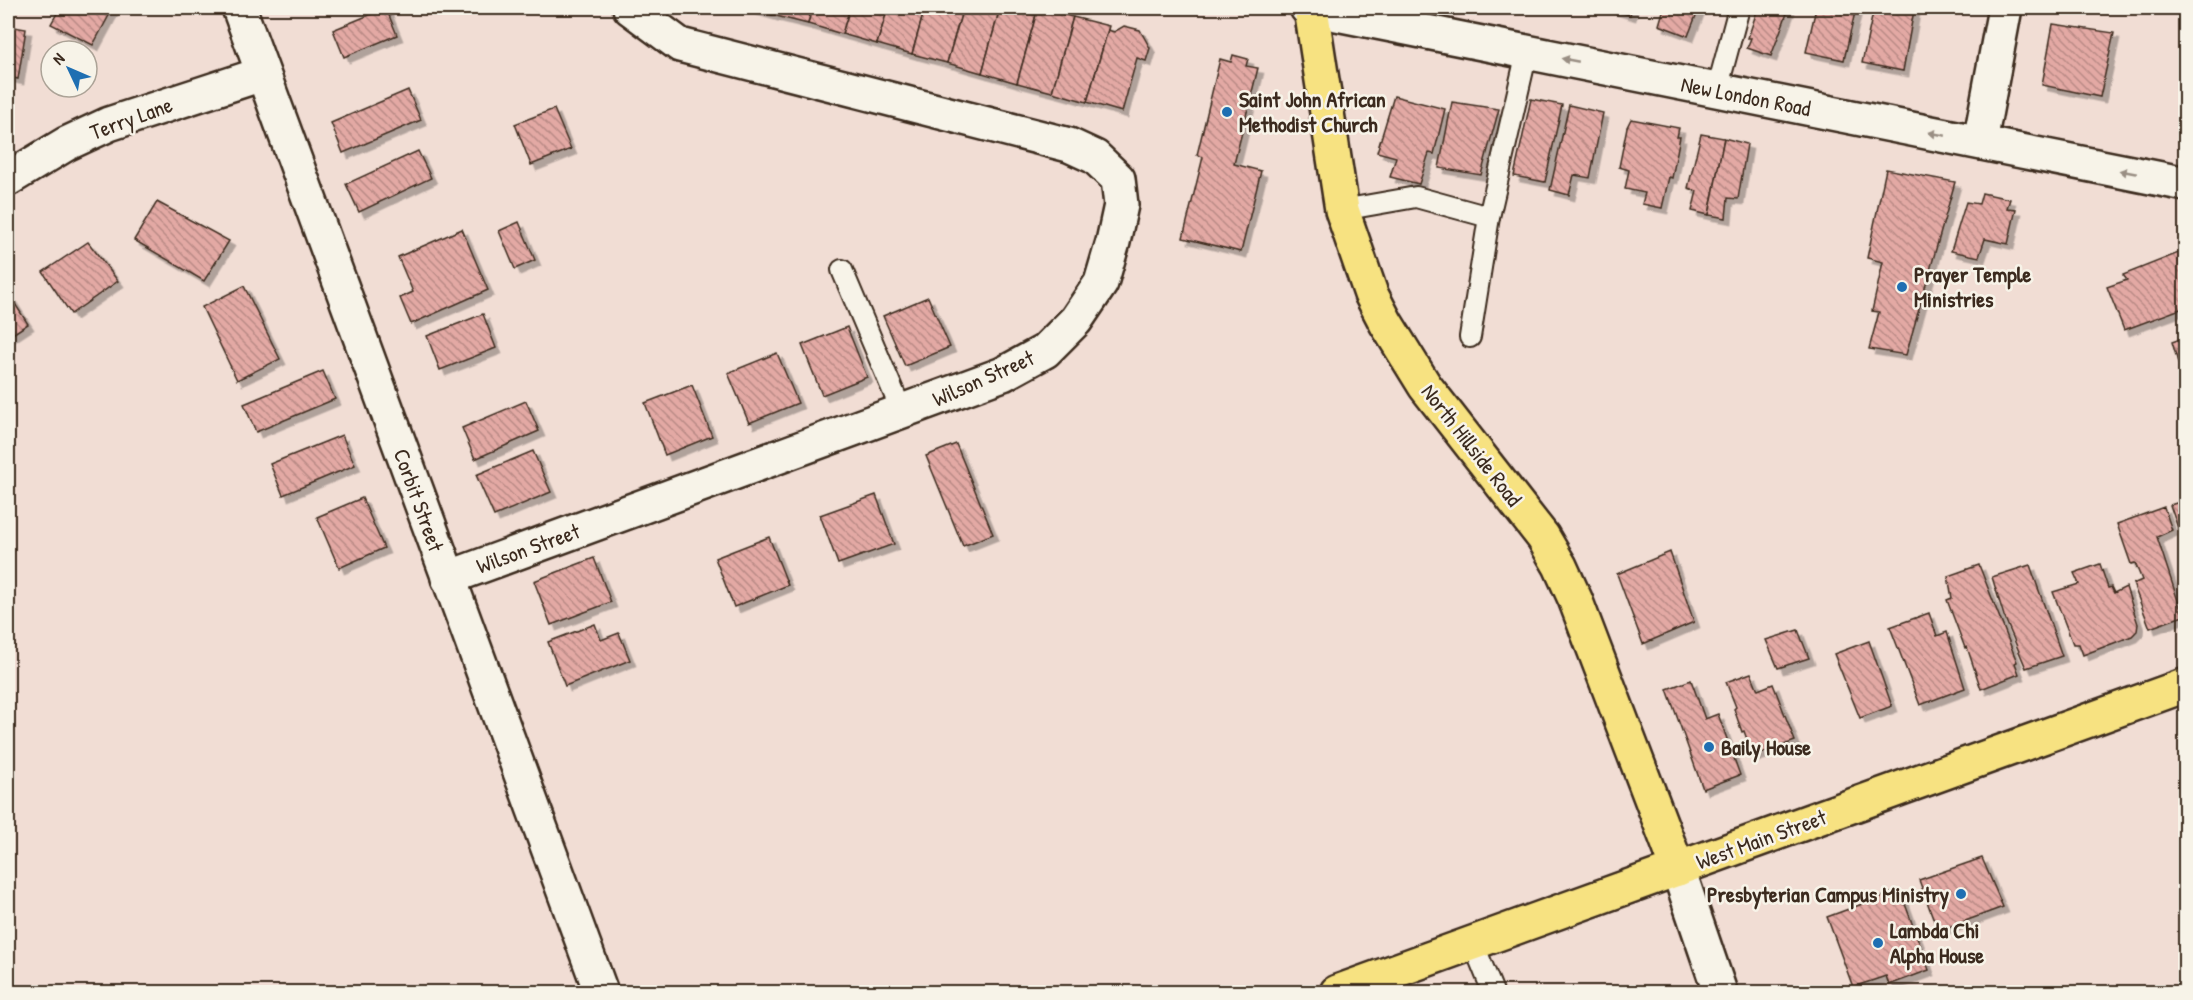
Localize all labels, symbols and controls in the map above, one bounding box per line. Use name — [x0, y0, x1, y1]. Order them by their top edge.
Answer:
north arrow — [39, 39, 99, 99]
text: N — [47, 48, 69, 69]
one-way arrow — [1561, 55, 1580, 64]
street label: New London Road — [1679, 69, 1814, 123]
place label: Saint John African Methodist Church — [1239, 84, 1386, 139]
street label: Terry Lane — [86, 89, 177, 147]
marker: Saint John African Methodist Church — [1220, 105, 1234, 119]
one-way arrow — [1927, 129, 1946, 138]
one-way arrow — [2118, 167, 2137, 176]
place label: Prayer Temple Ministries — [1914, 259, 2032, 314]
marker: Prayer Temple Ministries — [1895, 280, 1909, 294]
street label: Wilson Street — [928, 342, 1039, 414]
street label: North Hillside Road — [1415, 378, 1529, 513]
street label: Corbit Street — [387, 444, 452, 556]
street label: Wilson Street — [472, 515, 584, 581]
place label: Baily House — [1721, 732, 1811, 763]
marker: Baily House — [1702, 740, 1716, 754]
street label: West Main Street — [1692, 801, 1831, 876]
place label: Presbyterian Campus Ministry — [1707, 879, 1950, 910]
marker: Presbyterian Campus Ministry — [1954, 887, 1968, 901]
place label: Lambda Chi Alpha House — [1890, 915, 1984, 971]
marker: Lambda Chi Alpha House — [1871, 936, 1885, 950]

